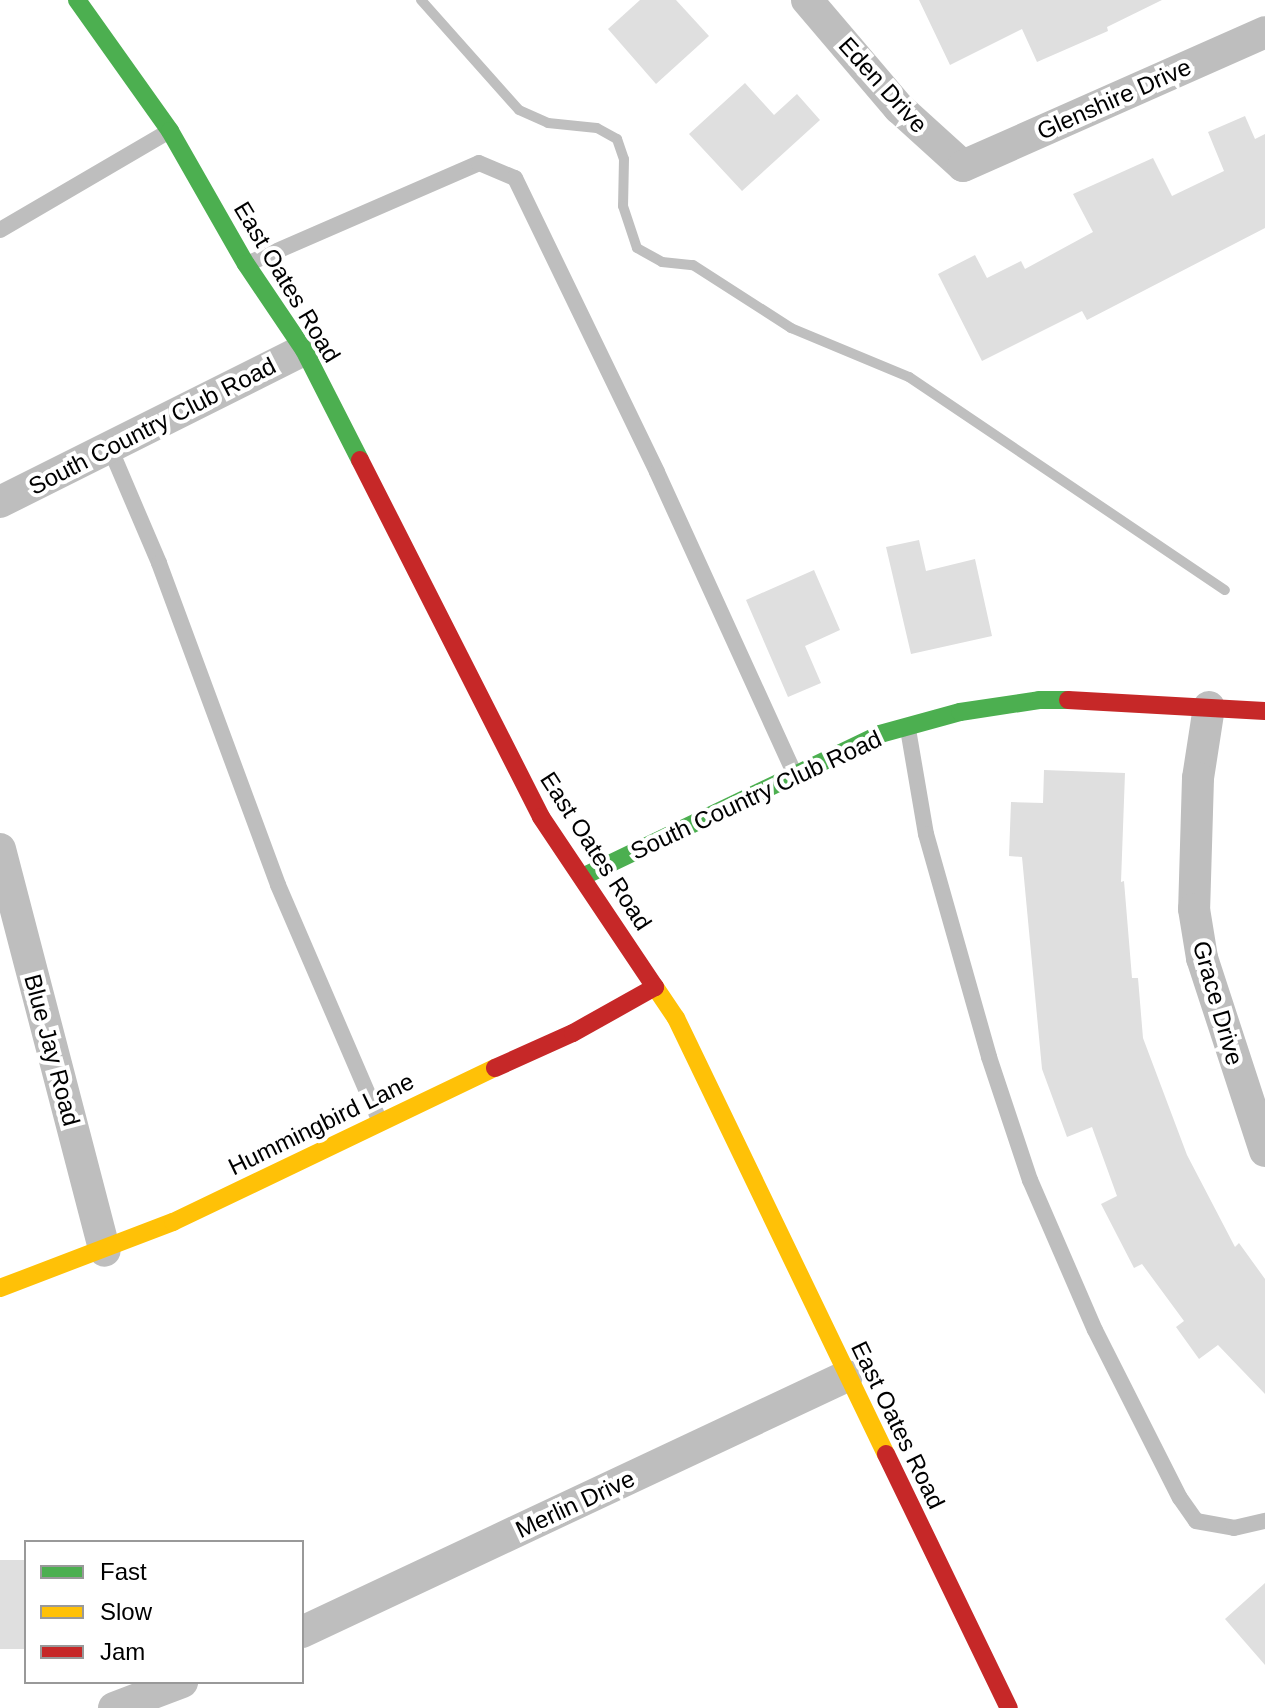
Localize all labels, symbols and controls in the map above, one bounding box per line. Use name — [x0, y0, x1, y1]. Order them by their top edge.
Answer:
street label: Eden Drive — [833, 31, 933, 139]
street label: Glenshire Drive — [1033, 52, 1195, 146]
street label: East Oates Road — [228, 196, 346, 368]
street label: South Country Club Road — [24, 351, 280, 501]
street label: South Country Club Road — [626, 724, 886, 866]
street label: East Oates Road — [534, 767, 658, 935]
street label: Grace Drive — [1187, 937, 1249, 1069]
street label: Blue Jay Road — [18, 971, 86, 1129]
street label: Hummingbird Lane — [224, 1067, 418, 1181]
street label: East Oates Road — [845, 1337, 951, 1513]
street label: Merlin Drive — [511, 1464, 639, 1544]
legend — [24, 1540, 304, 1684]
text: Fast — [100, 1558, 147, 1585]
text: Slow — [100, 1598, 152, 1625]
text: Jam — [100, 1638, 145, 1665]

